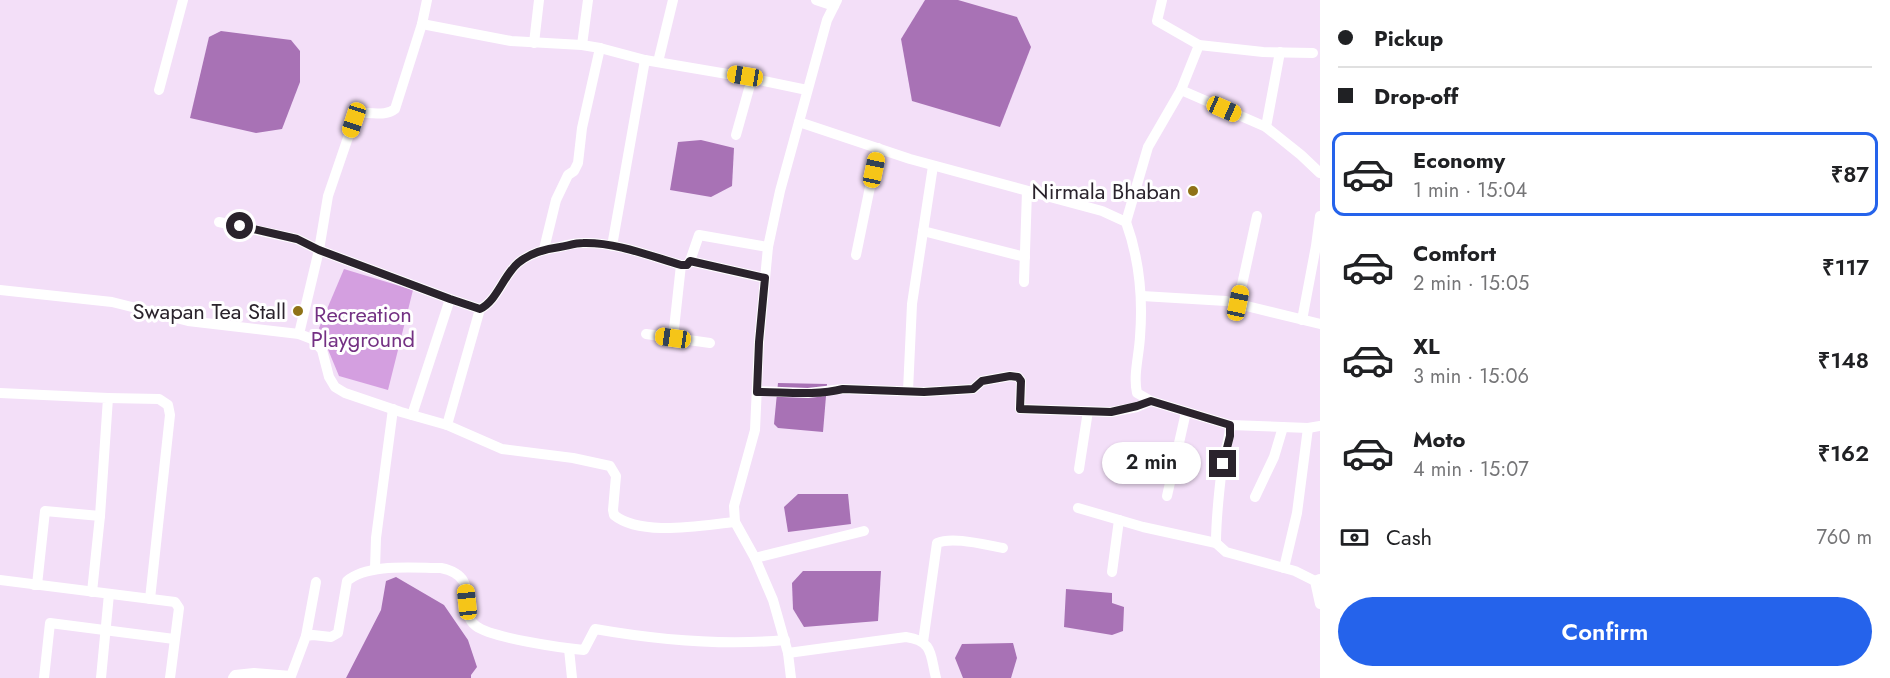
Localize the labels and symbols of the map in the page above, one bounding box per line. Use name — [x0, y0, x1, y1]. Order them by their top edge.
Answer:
car — [726, 64, 764, 88]
car — [1204, 93, 1244, 125]
car — [340, 100, 368, 140]
car — [861, 151, 887, 189]
place label: Nirmala Bhaban — [1032, 175, 1181, 207]
marker: Nirmala Bhaban — [1186, 184, 1200, 198]
route start — [226, 212, 253, 239]
car — [1225, 284, 1251, 322]
place label: Swapan Tea Stall — [133, 295, 286, 327]
park label: Recreation Playground — [311, 298, 415, 355]
marker: Swapan Tea Stall — [291, 304, 305, 318]
car — [654, 327, 692, 349]
callout: 2 min — [1103, 443, 1202, 485]
route end — [1209, 450, 1236, 477]
car — [456, 583, 478, 621]

